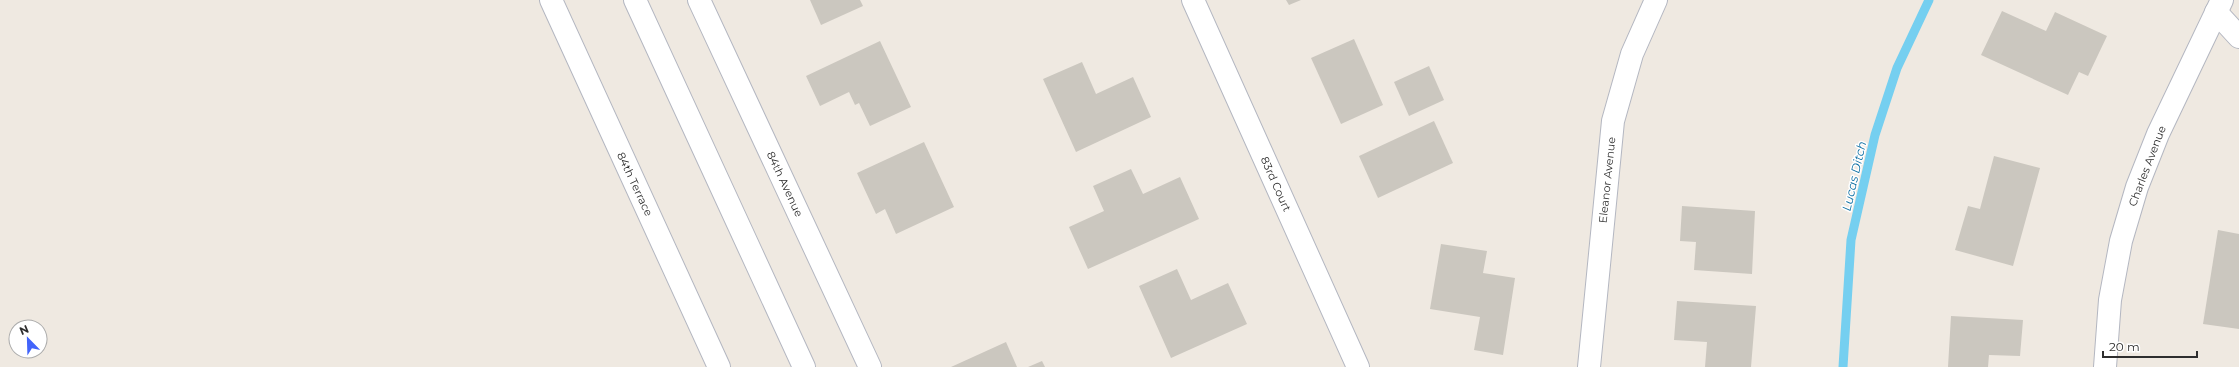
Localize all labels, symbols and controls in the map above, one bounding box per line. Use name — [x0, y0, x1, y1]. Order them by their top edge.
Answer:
street label: Charles Avenue — [2125, 123, 2169, 208]
street label: Eleanor Avenue — [1596, 136, 1619, 224]
water label: Lucas Ditch — [1839, 140, 1869, 212]
street label: 84th Avenue — [764, 149, 806, 219]
street label: 84th Terrace — [614, 150, 656, 219]
street label: 83rd Court — [1258, 154, 1295, 214]
north arrow — [8, 319, 48, 359]
text: N — [17, 322, 31, 338]
scale bar — [2103, 333, 2197, 359]
text: 20 m — [2109, 339, 2140, 354]

